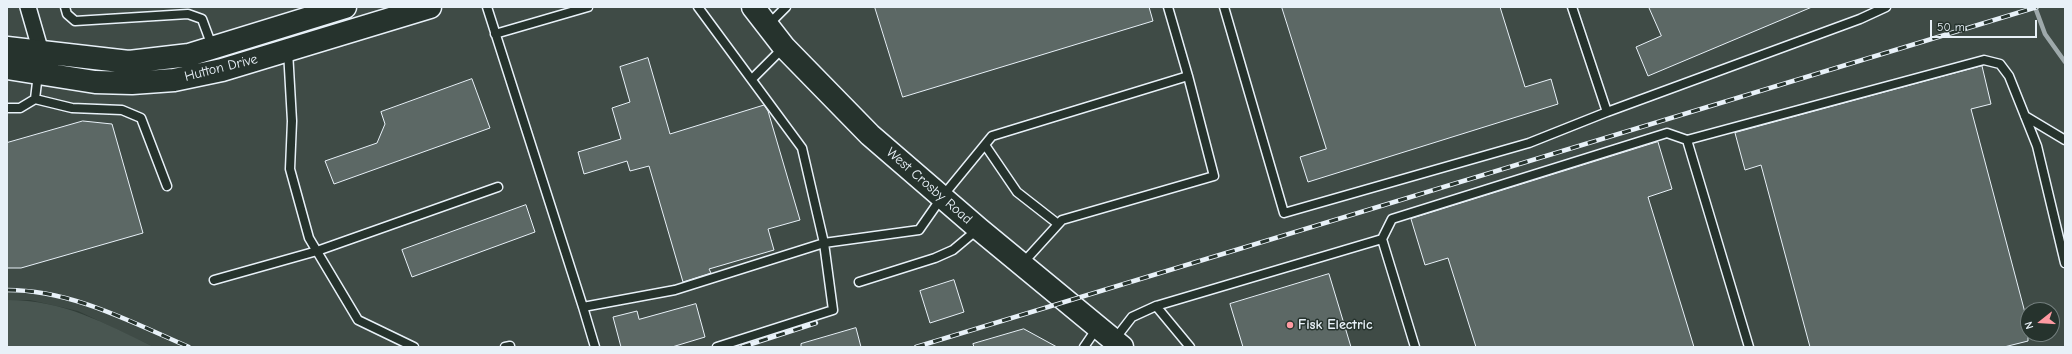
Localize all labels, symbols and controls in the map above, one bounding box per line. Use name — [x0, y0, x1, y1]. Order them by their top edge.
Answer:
scale bar — [1932, 12, 2039, 38]
text: 50 m — [1937, 20, 1965, 34]
street label: Hutton Drive — [183, 51, 259, 85]
street label: West Crosby Road — [883, 144, 975, 228]
north arrow — [2020, 302, 2060, 342]
place label: Fisk Electric — [1298, 317, 1373, 333]
marker: Fisk Electric — [1285, 320, 1295, 330]
text: N — [2022, 320, 2036, 331]

